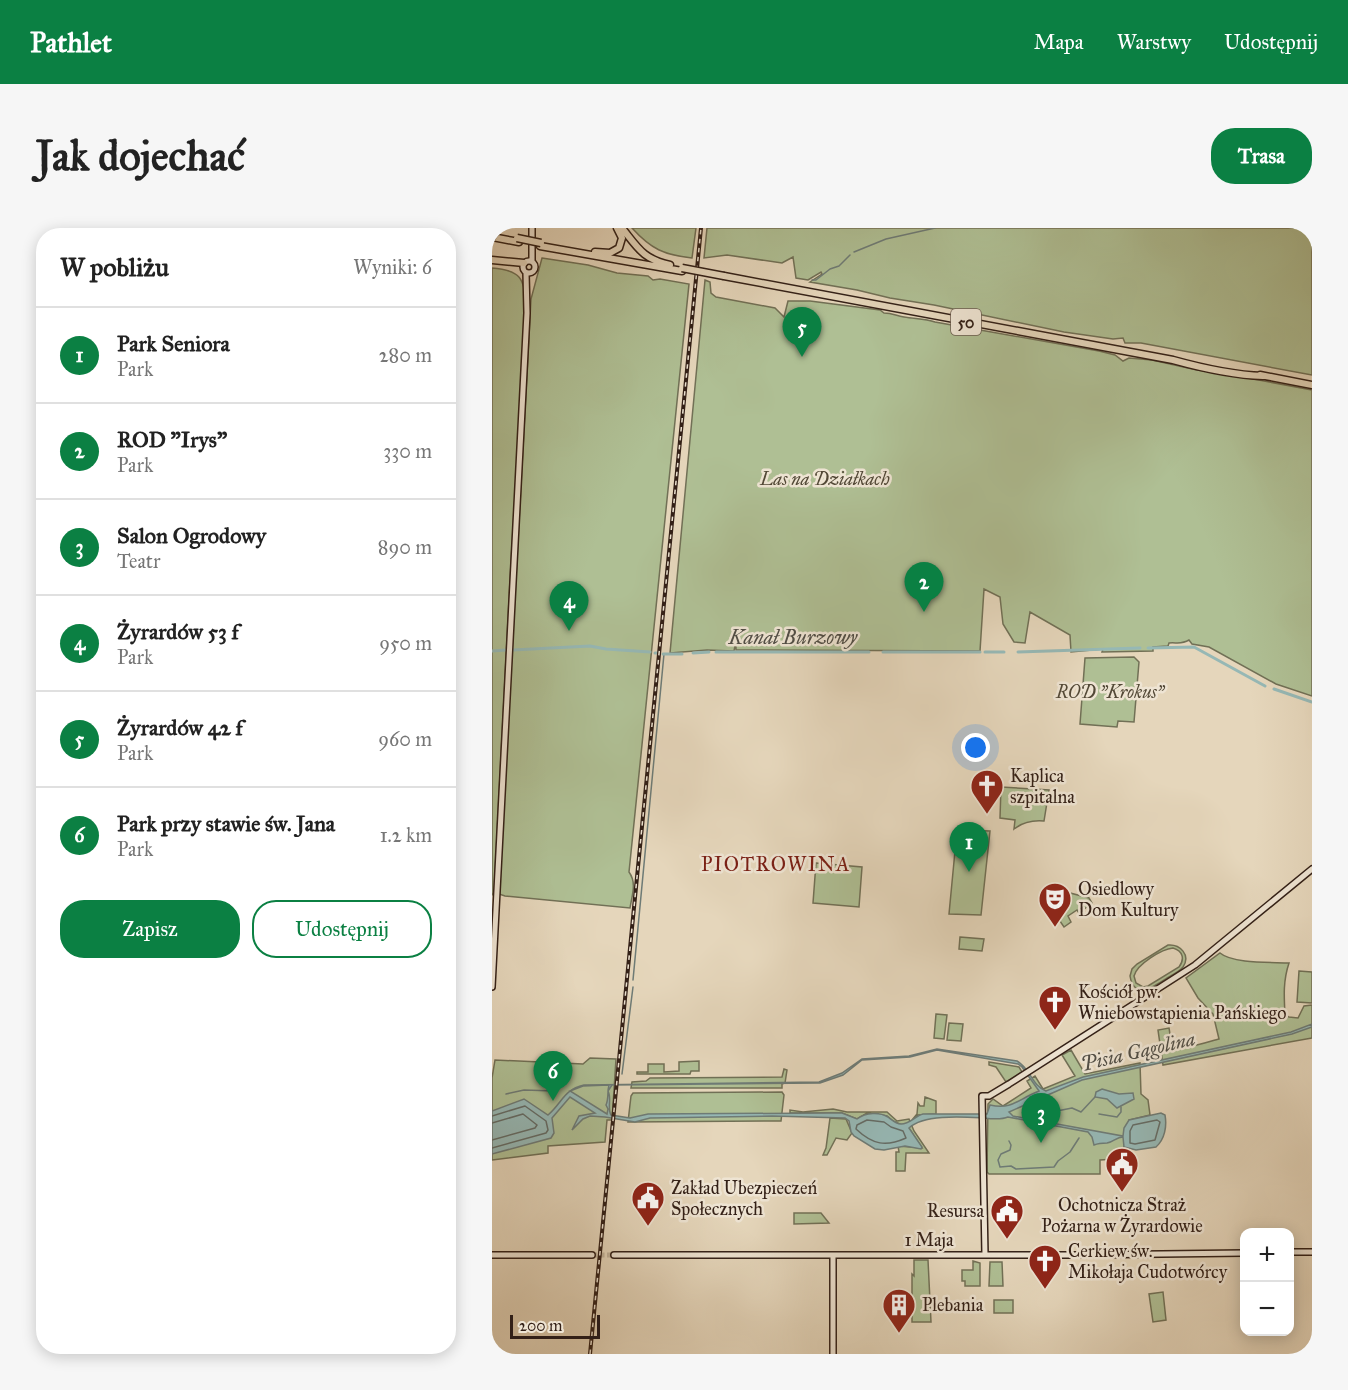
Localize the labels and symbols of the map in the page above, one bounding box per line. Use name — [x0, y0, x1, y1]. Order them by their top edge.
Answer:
pin: 5 — [782, 308, 822, 357]
road number: 50 — [951, 309, 981, 335]
park label: Las na Działkach — [759, 468, 890, 490]
pin: 2 — [904, 562, 944, 612]
pin: 4 — [550, 582, 589, 631]
water label: Kanał Burzowy — [728, 625, 859, 649]
park label: ROD "Krokus" — [1055, 681, 1166, 703]
your location — [961, 733, 990, 762]
place label: Kaplica szpitalna — [1010, 765, 1075, 808]
church icon: Kaplica szpitalna — [969, 768, 1005, 815]
pin: 1 — [950, 822, 988, 872]
district label: PIOTROWINA — [701, 852, 851, 876]
place label: Osiedlowy Dom Kultury — [1078, 878, 1179, 921]
theatre icon: Osiedlowy Dom Kultury — [1037, 881, 1073, 928]
place label: Kościół pw. Wniebowstąpienia Pańskiego — [1078, 981, 1286, 1025]
church icon: Kościół pw. Wniebowstąpienia Pańskiego — [1037, 984, 1073, 1031]
water label: Pisia Gągolina — [1079, 1026, 1197, 1076]
pin: 6 — [534, 1052, 572, 1101]
pin: 3 — [1022, 1094, 1060, 1143]
public building icon: Ochotnicza Straż Pożarna w Żyrardowie — [1104, 1146, 1140, 1193]
place label: Zakład Ubezpieczeń Społecznych — [671, 1177, 817, 1220]
public building icon: Zakład Ubezpieczeń Społecznych — [630, 1180, 666, 1227]
public building icon: Resursa — [989, 1193, 1025, 1240]
place label: Ochotnicza Straż Pożarna w Żyrardowie — [1041, 1194, 1203, 1237]
place label: Resursa — [927, 1200, 984, 1222]
street label: 1 Maja — [904, 1229, 954, 1251]
place label: Cerkiew św. Mikołaja Cudotwórcy — [1068, 1240, 1228, 1283]
church icon: Cerkiew św. Mikołaja Cudotwórcy — [1027, 1243, 1063, 1290]
building icon: Plebania — [881, 1287, 917, 1334]
place label: Plebania — [922, 1294, 984, 1316]
scale bar — [510, 1312, 600, 1340]

